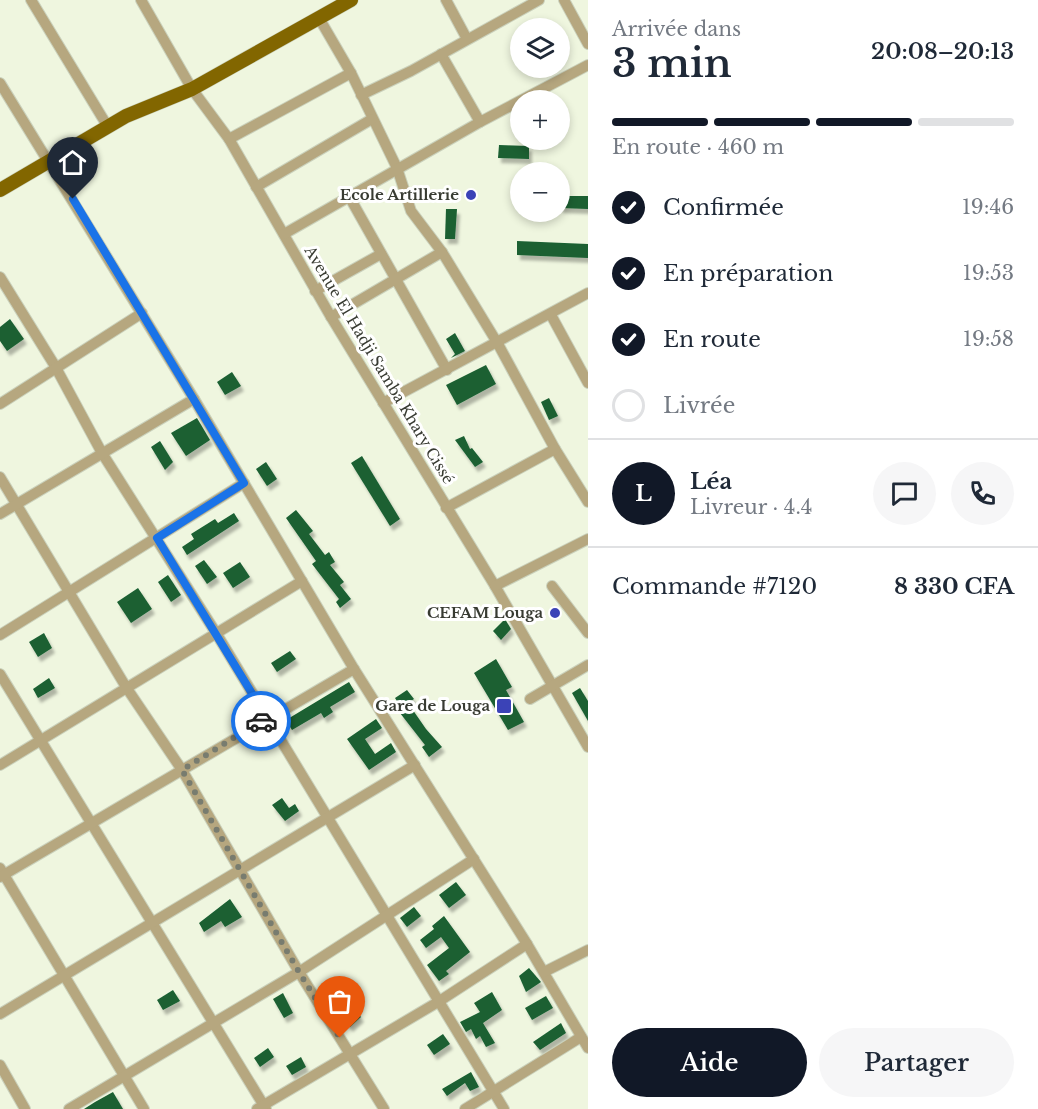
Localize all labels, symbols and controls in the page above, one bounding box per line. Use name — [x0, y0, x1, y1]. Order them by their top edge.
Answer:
text: Arrivée dans — [612, 17, 741, 41]
map controls — [510, 18, 570, 222]
button: layers — [510, 18, 570, 78]
text: 20:08–20:13 — [871, 38, 1014, 65]
text: 3 min — [612, 39, 732, 88]
button: + — [510, 90, 570, 150]
text: En route · 460 m — [612, 135, 784, 159]
pin — [47, 137, 98, 199]
icon: home — [56, 146, 89, 179]
button: − — [510, 162, 570, 222]
place label: Ecole Artillerie — [340, 185, 459, 204]
marker: Ecole Artillerie — [464, 188, 478, 202]
icon: check — [612, 191, 645, 224]
text: Confirmée — [663, 194, 784, 221]
text: 19:46 — [962, 195, 1014, 219]
street label: Avenue El Hadji Samba Khary Cissé — [300, 241, 458, 487]
icon: check — [612, 257, 645, 290]
text: En préparation — [663, 260, 833, 287]
text: 19:53 — [963, 261, 1014, 285]
icon: check — [612, 323, 645, 356]
text: En route — [663, 326, 761, 353]
text: 19:58 — [963, 327, 1014, 351]
text: Livrée — [663, 392, 735, 419]
button: chat — [873, 462, 936, 525]
button: phone — [951, 462, 1014, 525]
text: Léa — [690, 468, 732, 495]
text: L — [635, 480, 652, 507]
text: Livreur · 4.4 — [690, 495, 813, 519]
text: Commande #7120 — [612, 573, 817, 600]
text: 8 330 CFA — [894, 573, 1014, 600]
place label: CEFAM Louga — [427, 603, 543, 622]
marker: CEFAM Louga — [548, 606, 562, 620]
courier — [231, 691, 291, 751]
place label: Gare de Louga — [375, 696, 490, 715]
marker: Gare de Louga — [495, 697, 513, 715]
icon: car — [245, 705, 278, 738]
pin — [314, 976, 365, 1038]
icon: bag — [323, 985, 356, 1018]
button: Aide — [612, 1028, 807, 1097]
button: Partager — [819, 1028, 1014, 1097]

